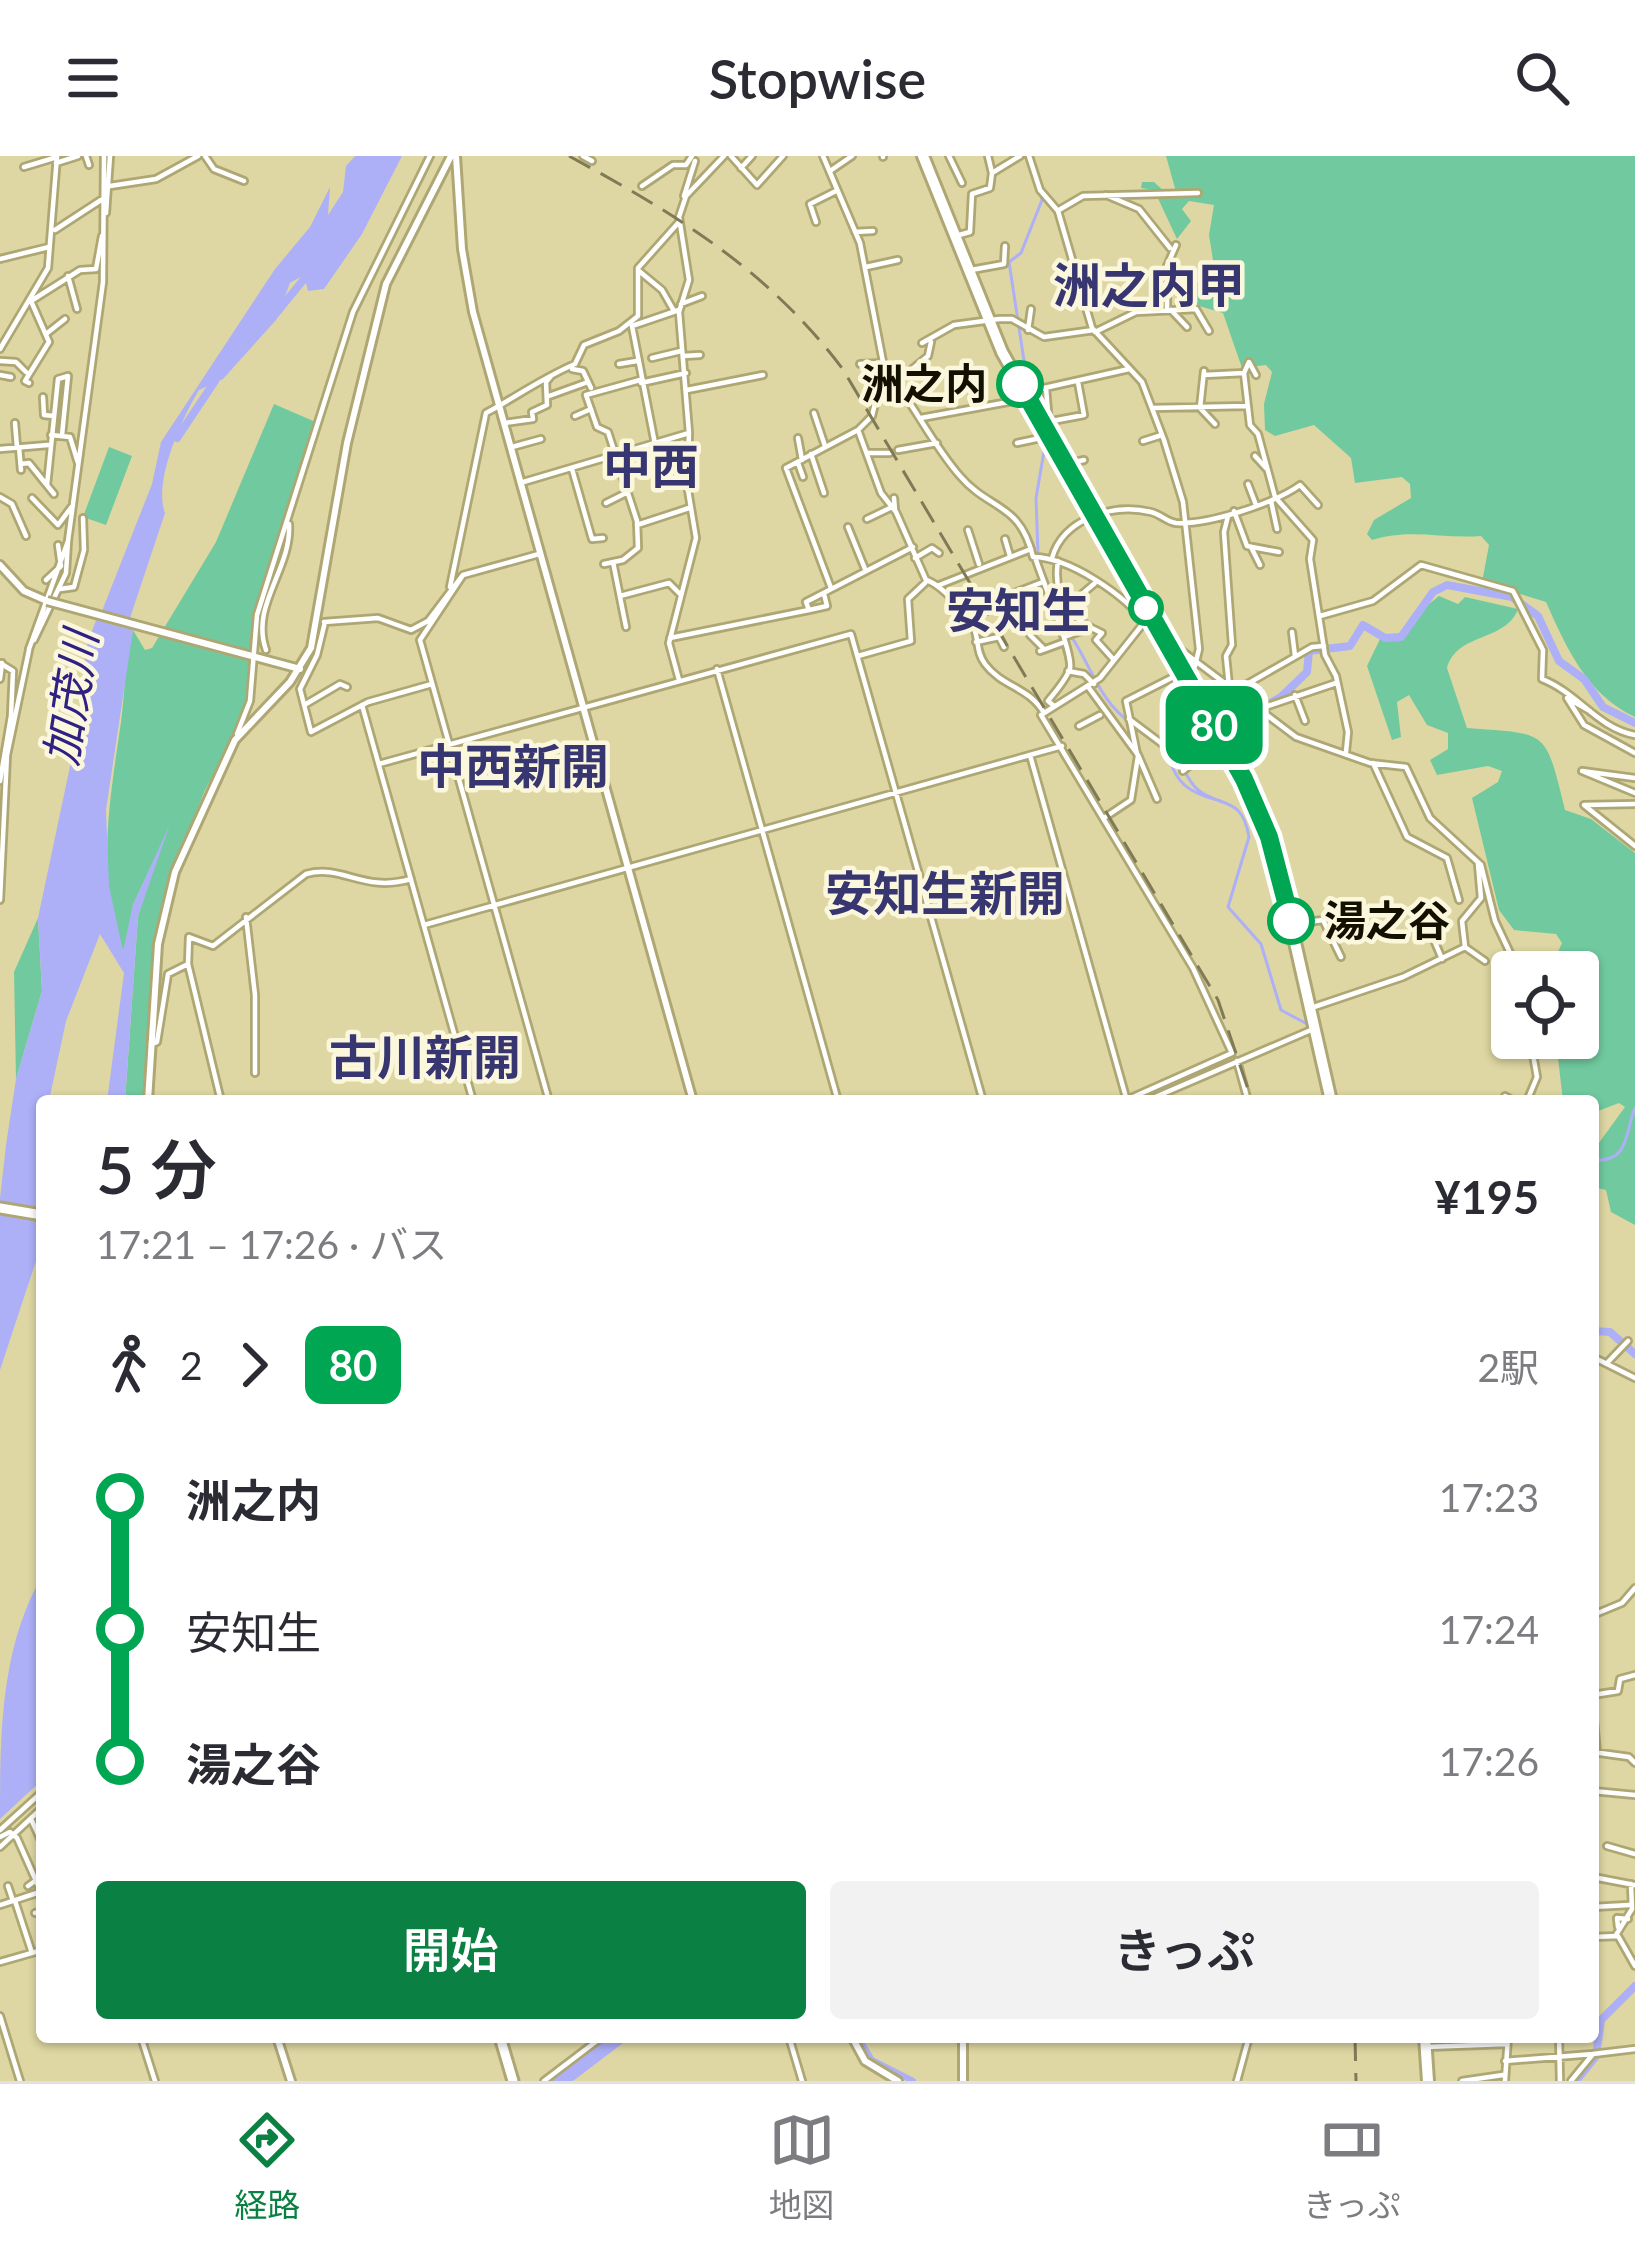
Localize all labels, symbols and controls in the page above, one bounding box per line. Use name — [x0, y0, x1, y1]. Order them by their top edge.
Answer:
icon: menu — [60, 45, 126, 111]
icon: search — [1509, 45, 1575, 111]
text: Stopwise — [709, 46, 926, 111]
district label: 洲之内甲 — [1053, 256, 1245, 313]
place label: 洲之内 — [861, 358, 987, 408]
marker: 洲之内 — [998, 362, 1042, 406]
district label: 中西 — [603, 437, 699, 494]
district label: 安知生 — [946, 581, 1090, 638]
unlabelled marker — [1130, 592, 1162, 624]
water label: 加茂川 — [33, 623, 108, 769]
line badge: 80 — [1160, 686, 1268, 764]
text: 80 — [1190, 700, 1238, 750]
district label: 中西新開 — [417, 737, 609, 794]
district label: 安知生新開 — [825, 864, 1065, 921]
place label: 湯之谷 — [1324, 895, 1450, 945]
marker: 湯之谷 — [1269, 899, 1313, 943]
map controls — [1491, 951, 1599, 1059]
button: locate — [1491, 951, 1599, 1059]
district label: 古川新開 — [329, 1028, 521, 1085]
text: 5 分 — [96, 1129, 217, 1208]
text: ¥195 — [1435, 1170, 1539, 1224]
text: 17:21 – 17:26 · バス — [96, 1221, 447, 1267]
icon: walk — [96, 1332, 162, 1398]
icon: forward — [221, 1332, 287, 1398]
text: 80 — [329, 1340, 377, 1390]
text: 2 — [180, 1342, 203, 1388]
text: 2駅 — [1477, 1344, 1539, 1390]
text: 洲之内 — [186, 1473, 321, 1527]
text: 17:23 — [1439, 1474, 1539, 1520]
text: 安知生 — [186, 1605, 321, 1659]
text: 17:24 — [1439, 1606, 1539, 1652]
text: 湯之谷 — [186, 1737, 321, 1791]
text: 17:26 — [1439, 1738, 1539, 1784]
button: 開始 — [96, 1881, 806, 2019]
button: きっぷ — [830, 1881, 1539, 2019]
tab: 経路 — [234, 2107, 300, 2227]
tab: 地図 — [769, 2107, 835, 2227]
tab: きっぷ — [1303, 2107, 1401, 2227]

